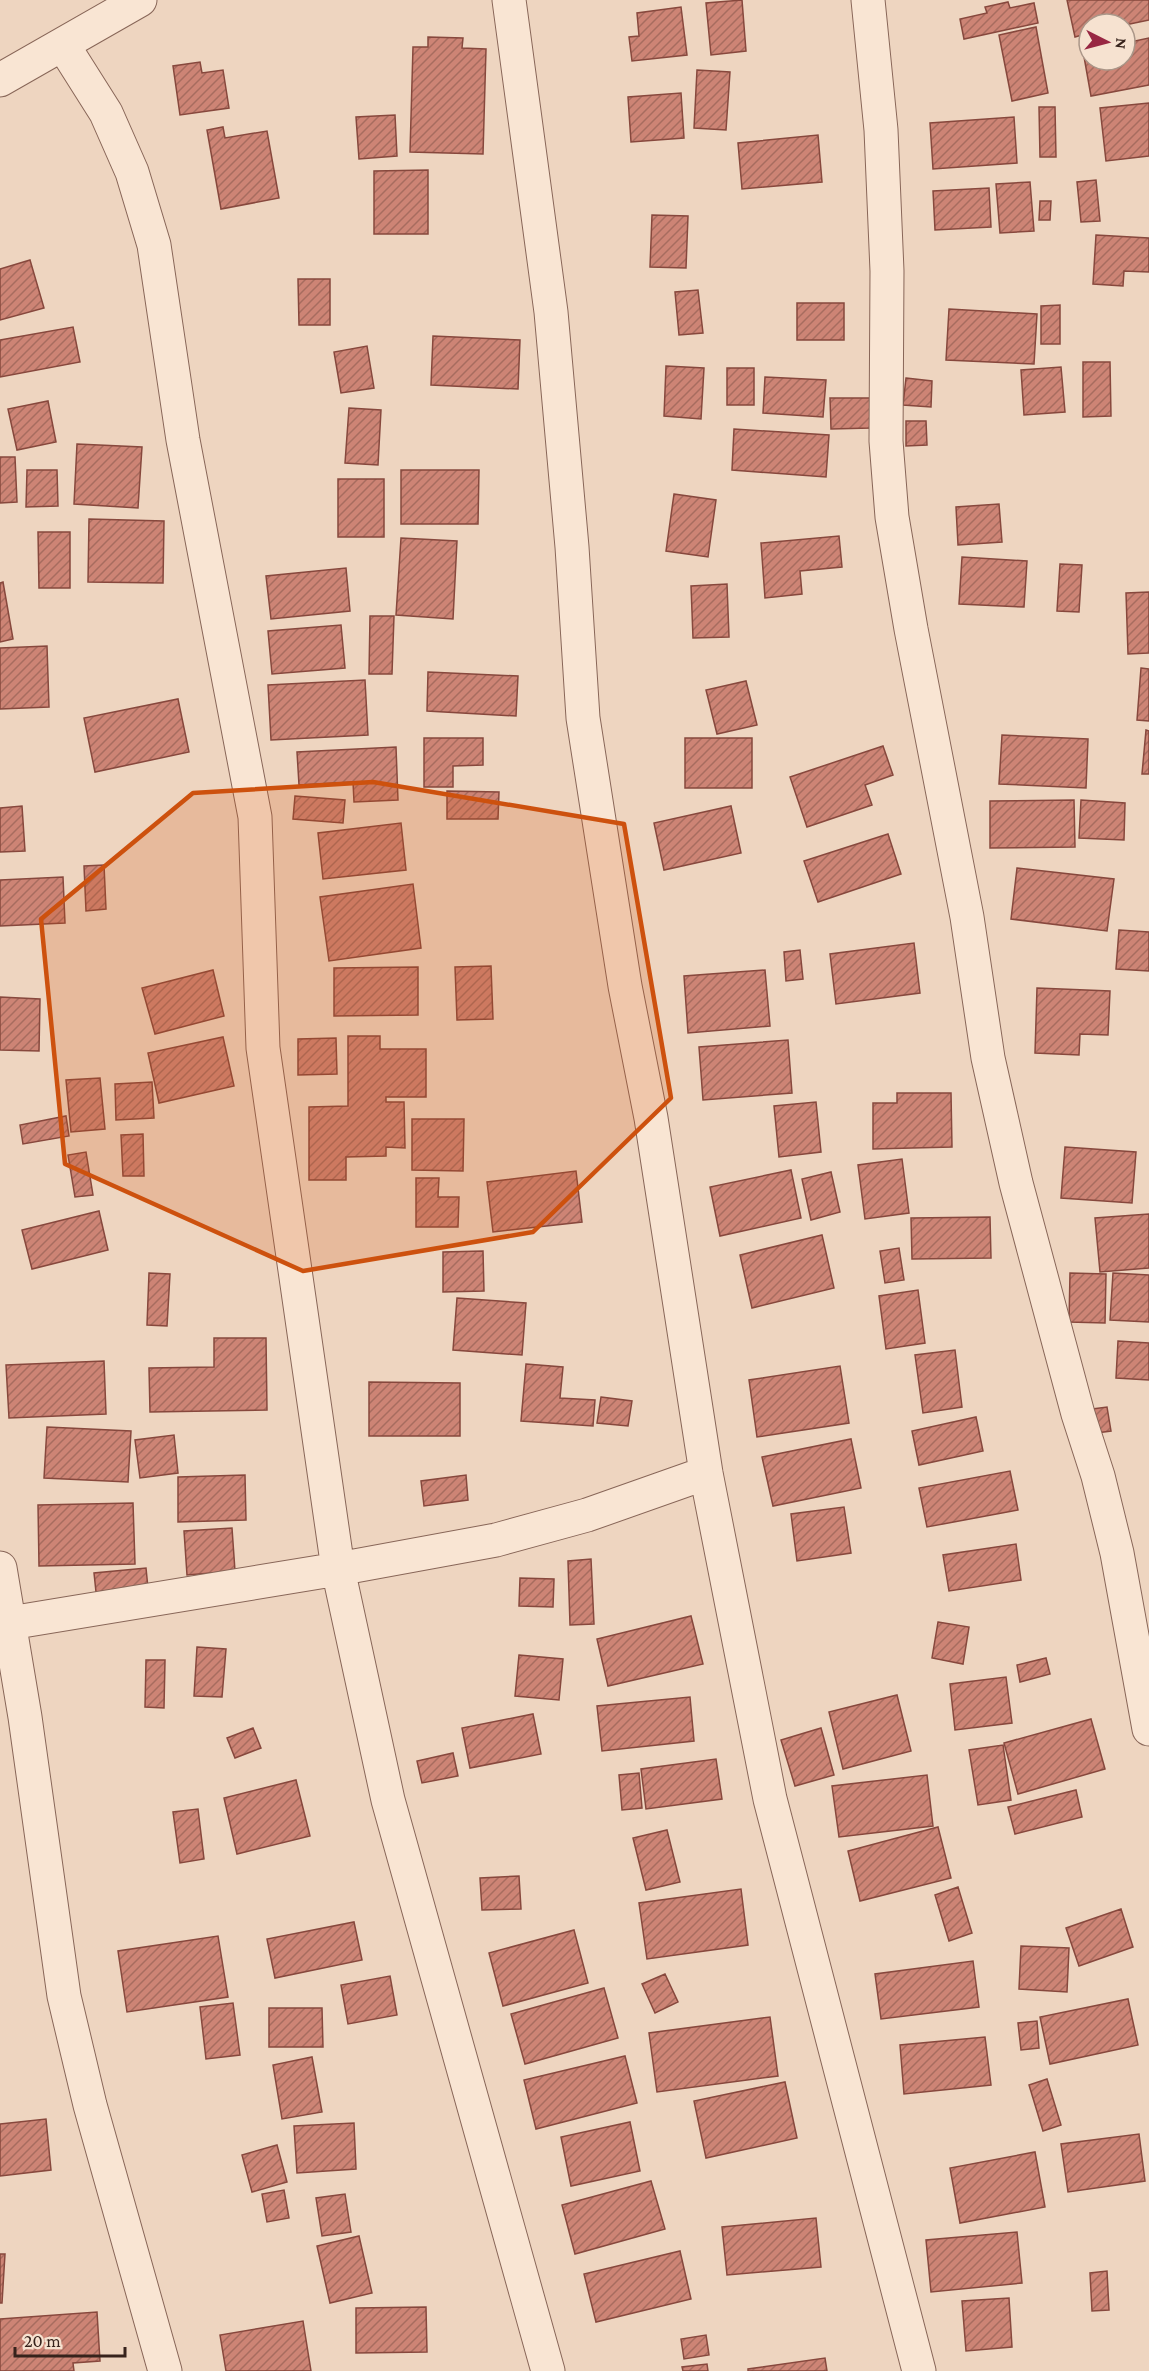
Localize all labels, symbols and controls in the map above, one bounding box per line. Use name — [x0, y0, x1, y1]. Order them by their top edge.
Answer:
north arrow — [1077, 12, 1137, 72]
text: N — [1112, 37, 1130, 50]
scale bar — [15, 2320, 124, 2358]
text: 20 m — [24, 2331, 61, 2351]

